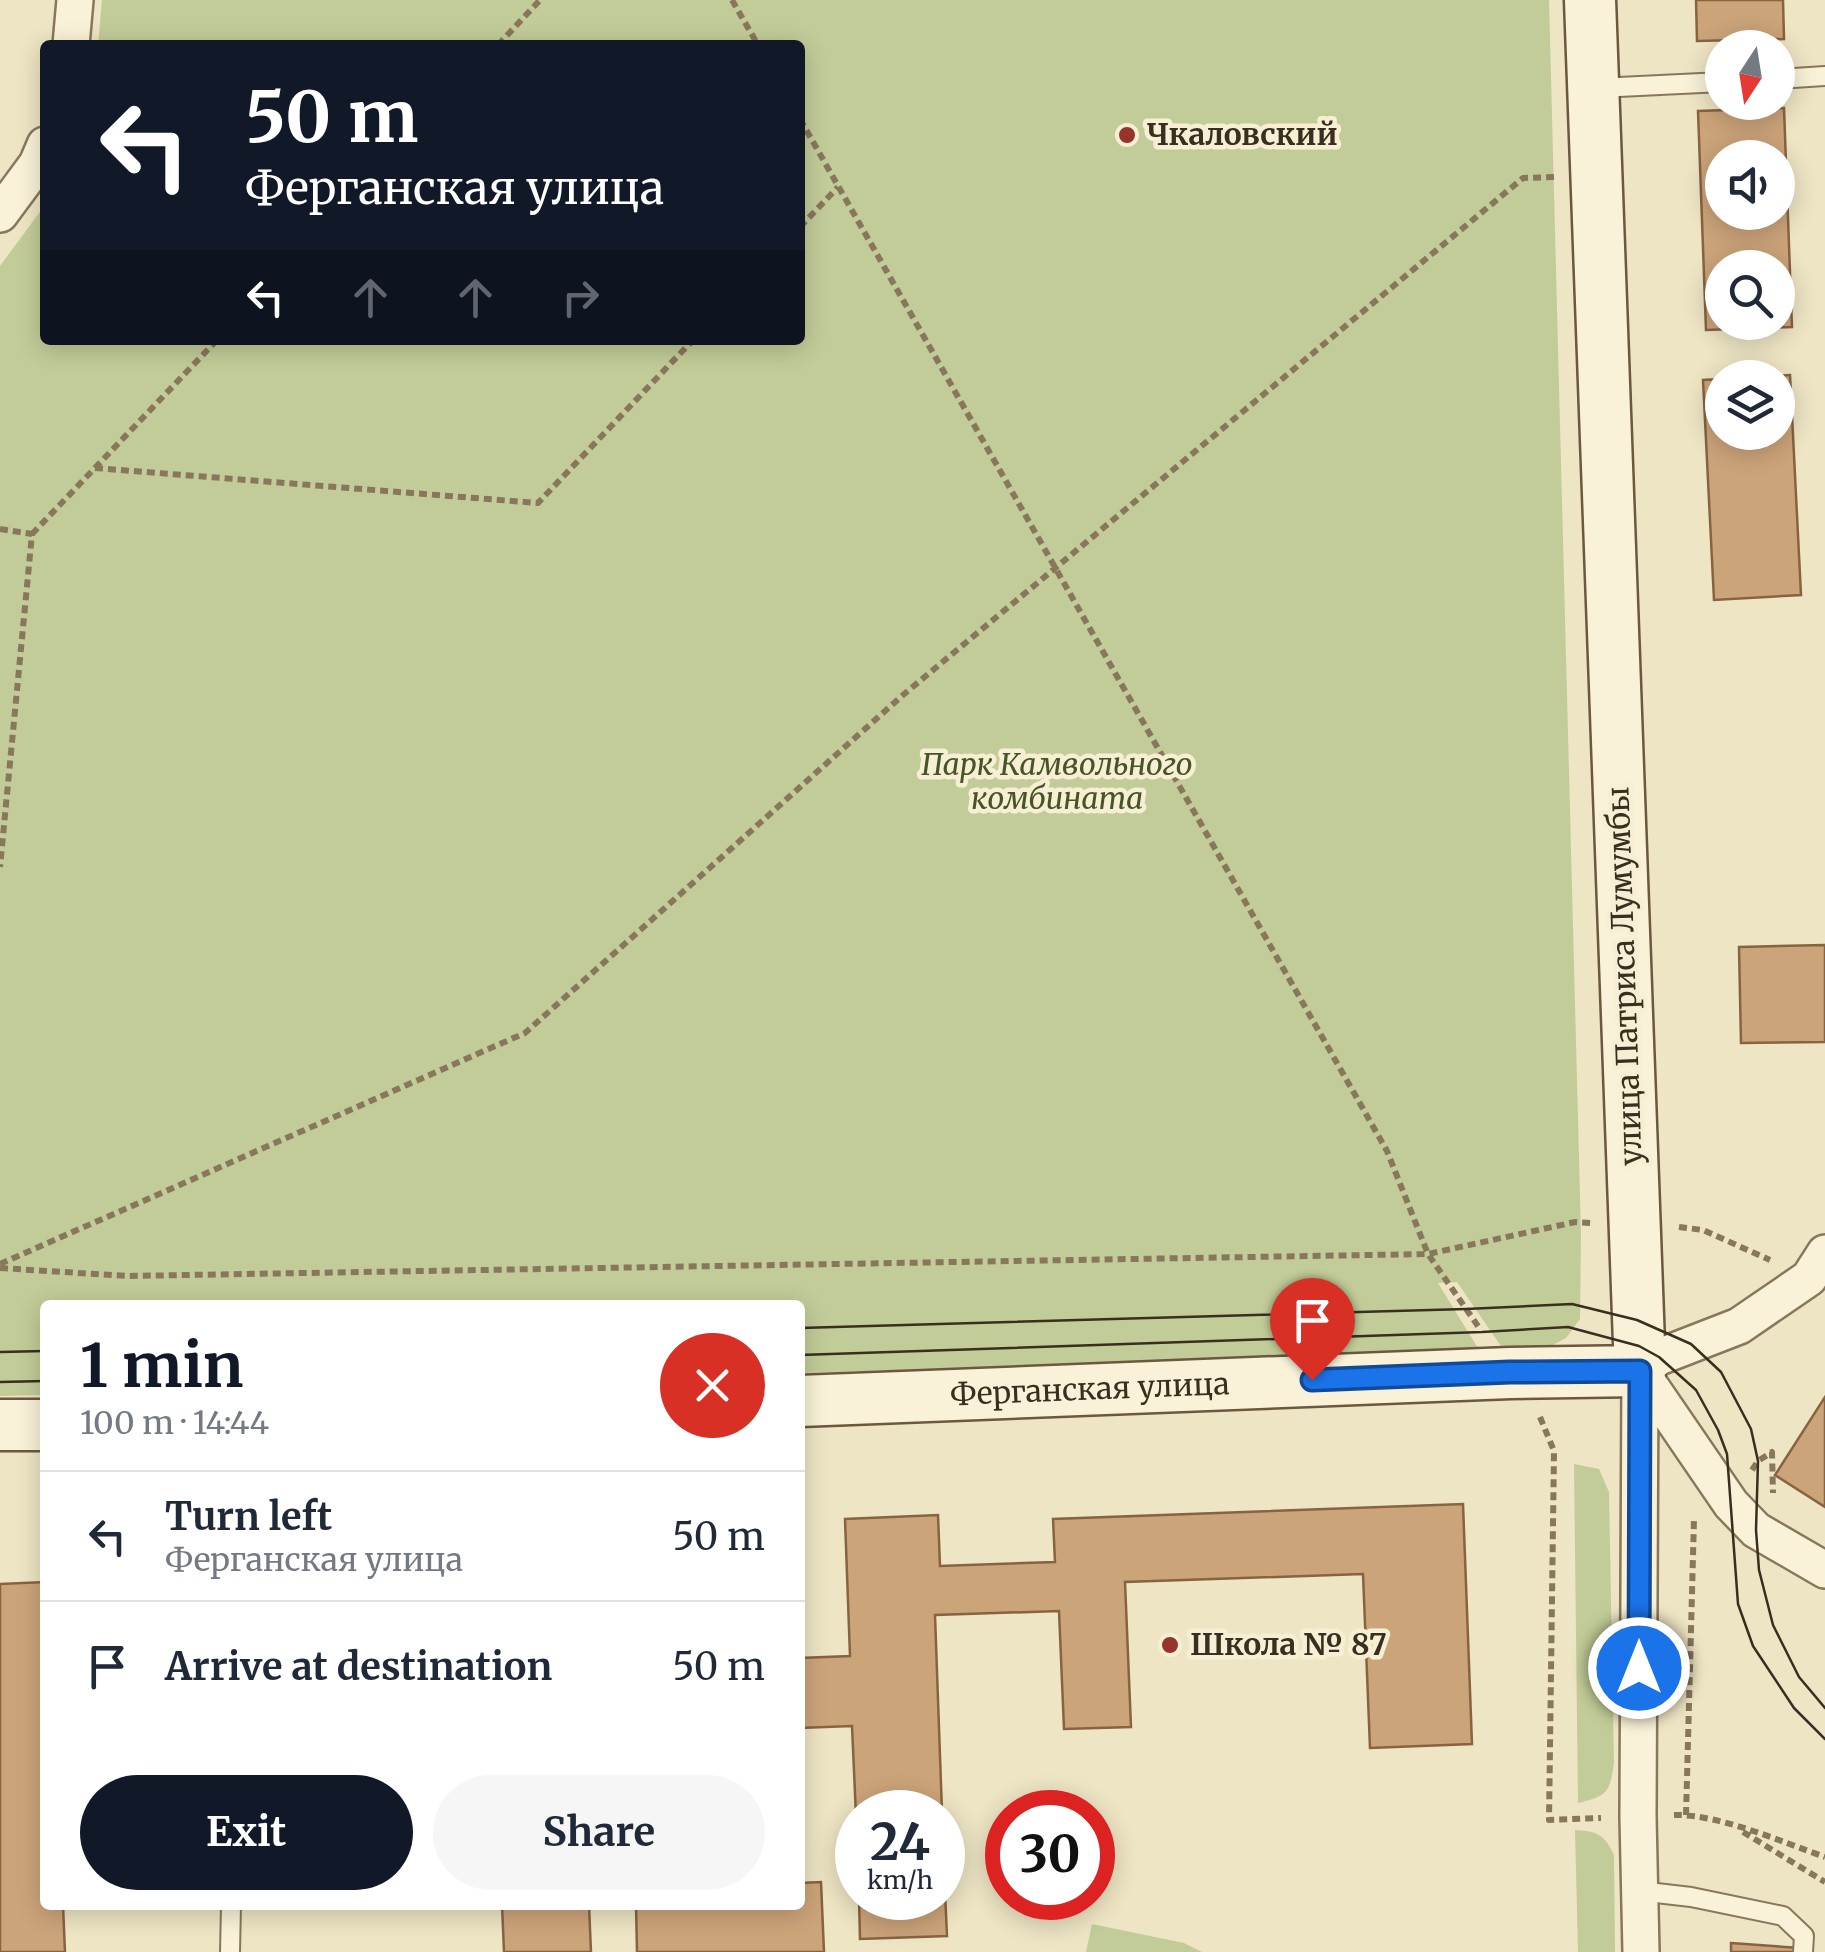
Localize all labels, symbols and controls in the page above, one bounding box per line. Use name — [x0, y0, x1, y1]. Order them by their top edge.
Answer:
north arrow — [1705, 30, 1795, 120]
map controls — [1705, 30, 1795, 450]
text: 50 m — [245, 73, 418, 161]
icon: left — [80, 80, 210, 210]
place label: Чкаловский — [1147, 115, 1338, 153]
marker: Чкаловский — [1116, 124, 1138, 146]
button: sound — [1705, 140, 1795, 230]
text: Ферганская улица — [245, 160, 664, 216]
button: search — [1705, 250, 1795, 340]
icon: left — [238, 270, 293, 325]
icon: ahead — [343, 270, 398, 325]
icon: ahead — [448, 270, 503, 325]
icon: right — [553, 270, 608, 325]
button: layers — [1705, 360, 1795, 450]
park label: Парк Камвольного комбината — [921, 745, 1193, 817]
street label: улица Патриса Лумумбы — [1598, 786, 1650, 1166]
pin — [1270, 1278, 1355, 1381]
icon: arrive — [1285, 1293, 1340, 1348]
text: 1 min — [80, 1328, 243, 1403]
button: close — [660, 1333, 765, 1438]
street label: Ферганская улица — [949, 1364, 1230, 1413]
text: 100 m · 14:44 — [80, 1403, 269, 1443]
text: Turn left — [165, 1493, 332, 1540]
icon: left — [80, 1509, 135, 1564]
text: 50 m — [672, 1513, 765, 1560]
text: Ферганская улица — [165, 1540, 463, 1580]
position arrow — [1587, 1616, 1691, 1720]
place label: Школа № 87 — [1190, 1625, 1387, 1663]
marker: Школа № 87 — [1159, 1634, 1181, 1656]
icon: arrive — [80, 1639, 135, 1694]
text: Arrive at destination — [165, 1643, 552, 1690]
text: 50 m — [672, 1643, 765, 1690]
button: Exit — [80, 1775, 413, 1890]
button: Share — [433, 1775, 765, 1890]
speed limit sign: 30 — [985, 1790, 1115, 1920]
text: 24 — [870, 1811, 930, 1874]
text: km/h — [867, 1864, 933, 1896]

